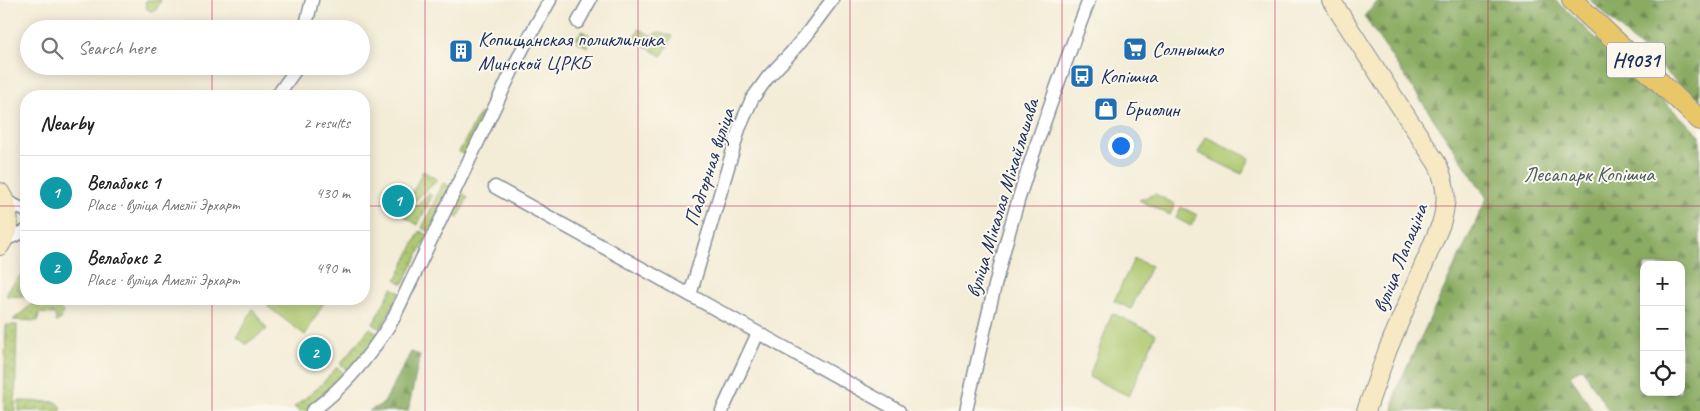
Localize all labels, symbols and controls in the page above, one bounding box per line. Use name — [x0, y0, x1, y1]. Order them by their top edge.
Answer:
search box — [20, 20, 370, 75]
place label: Копищанская поликлиника Минской ЦРКБ — [478, 26, 666, 76]
icon: search — [38, 34, 66, 62]
text: Search here — [78, 36, 155, 60]
supermarket icon: Солнышко — [1122, 36, 1148, 62]
place label: Солнышко — [1152, 36, 1225, 62]
building icon: Копищанская поликлиника Минской ЦРКБ — [448, 38, 474, 64]
road number: Н9031 — [1607, 42, 1665, 78]
bus stop icon: Копішча — [1069, 63, 1095, 89]
place label: Копішча — [1100, 63, 1159, 89]
street label: вуліца Мікалая Міхайлашава — [959, 93, 1045, 301]
shop icon: Бриолин — [1093, 96, 1119, 122]
place label: Бриолин — [1124, 96, 1181, 122]
street label: Падгорная вуліца — [678, 103, 741, 229]
text: Nearby — [40, 110, 93, 136]
text: 2 results — [303, 113, 350, 133]
your location — [1108, 133, 1134, 159]
park label: Лесапарк Копішча — [1524, 161, 1656, 187]
text: Велабокс 1 — [87, 171, 160, 195]
pin: 1 — [382, 182, 414, 220]
text: 1 — [52, 183, 60, 203]
text: 430 m — [316, 183, 350, 203]
text: Place · вуліца Амеліі Эрхарт — [87, 195, 239, 215]
street label: вуліца Лапаціна — [1366, 198, 1434, 316]
text: Велабокс 2 — [87, 246, 160, 270]
text: 2 — [52, 258, 60, 278]
text: 490 m — [316, 258, 350, 278]
map controls — [1640, 261, 1685, 396]
button: + — [1640, 261, 1685, 306]
text: Place · вуліца Амеліі Эрхарт — [87, 270, 239, 290]
button: − — [1640, 306, 1685, 351]
pin: 2 — [299, 334, 331, 372]
button: locate — [1640, 351, 1685, 396]

